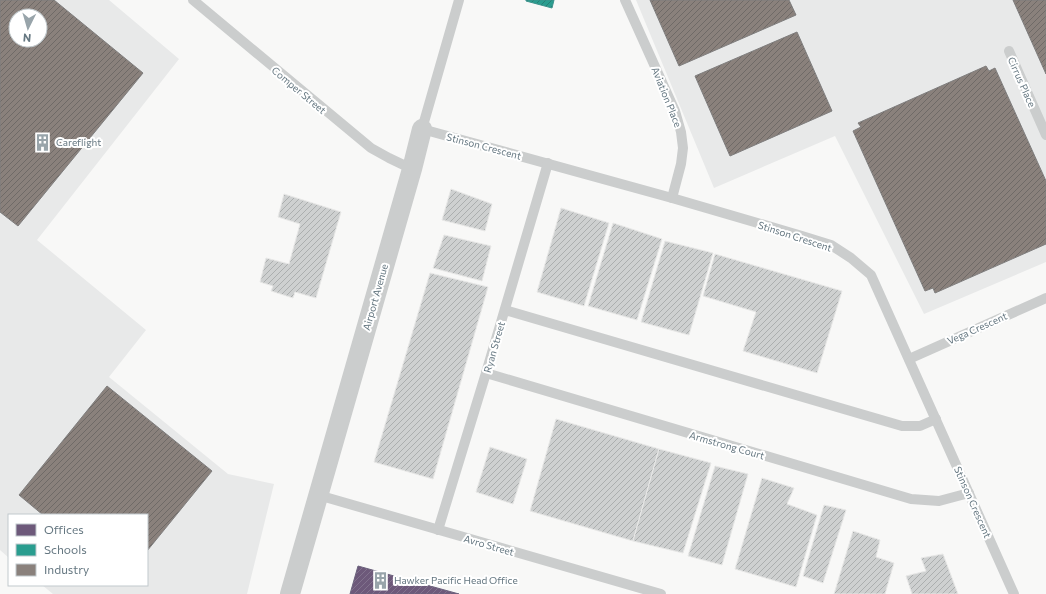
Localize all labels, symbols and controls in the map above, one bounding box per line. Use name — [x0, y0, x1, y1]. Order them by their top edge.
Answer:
north arrow — [8, 8, 48, 48]
text: N — [22, 32, 32, 45]
street label: Cirrus Place — [1006, 55, 1038, 109]
street label: Comper Street — [270, 64, 328, 116]
street label: Aviation Place — [649, 65, 685, 129]
street label: Stinson Crescent — [445, 130, 523, 162]
building icon: Careflight — [33, 132, 53, 152]
place label: Careflight — [56, 136, 101, 148]
street label: Stinson Crescent — [757, 218, 833, 254]
street label: Airport Avenue — [360, 262, 390, 332]
street label: Vega Crescent — [945, 309, 1009, 347]
street label: Ryan Street — [481, 320, 507, 374]
street label: Armstrong Court — [688, 429, 766, 461]
street label: Stinson Crescent — [952, 464, 994, 540]
legend — [8, 514, 148, 586]
text: Offices — [44, 522, 84, 536]
street label: Avro Street — [463, 532, 515, 558]
text: Schools — [44, 542, 87, 556]
text: Industry — [44, 562, 89, 576]
building icon: Hawker Pacific Head Office — [371, 570, 391, 590]
place label: Hawker Pacific Head Office — [394, 574, 518, 586]

